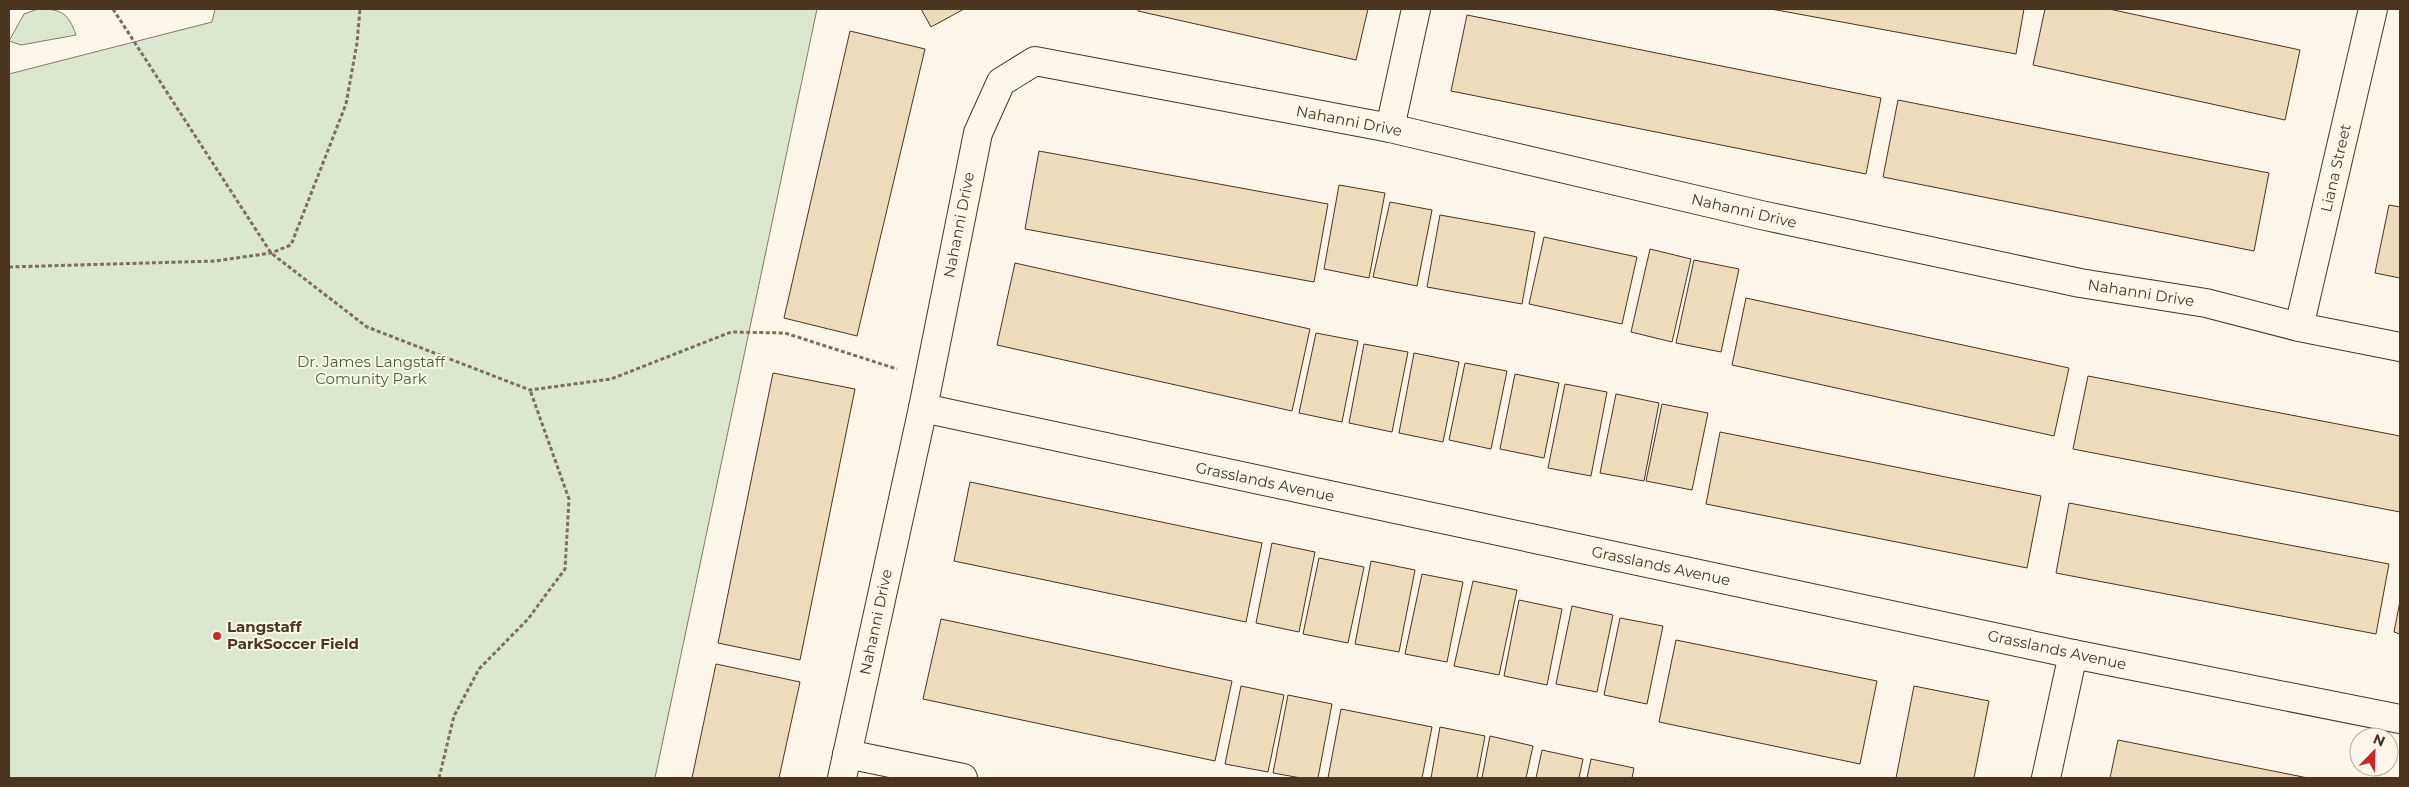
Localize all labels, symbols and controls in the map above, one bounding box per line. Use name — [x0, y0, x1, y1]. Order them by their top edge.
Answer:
street label: Nahanni Drive — [1294, 101, 1404, 140]
street label: Liana Street — [2316, 122, 2355, 214]
street label: Nahanni Drive — [939, 170, 978, 280]
street label: Nahanni Drive — [1690, 189, 1799, 232]
street label: Nahanni Drive — [2086, 275, 2196, 310]
park label: Dr. James Langstaff Comunity Park — [297, 352, 446, 388]
street label: Grasslands Avenue — [1194, 458, 1336, 506]
street label: Grasslands Avenue — [1590, 542, 1732, 590]
street label: Nahanni Drive — [855, 567, 896, 676]
place label: Langstaff ParkSoccer Field — [227, 617, 359, 653]
street label: Grasslands Avenue — [1986, 626, 2128, 674]
marker: Langstaff ParkSoccer Field — [211, 630, 223, 642]
north arrow — [2349, 727, 2399, 777]
text: N — [2370, 730, 2388, 751]

